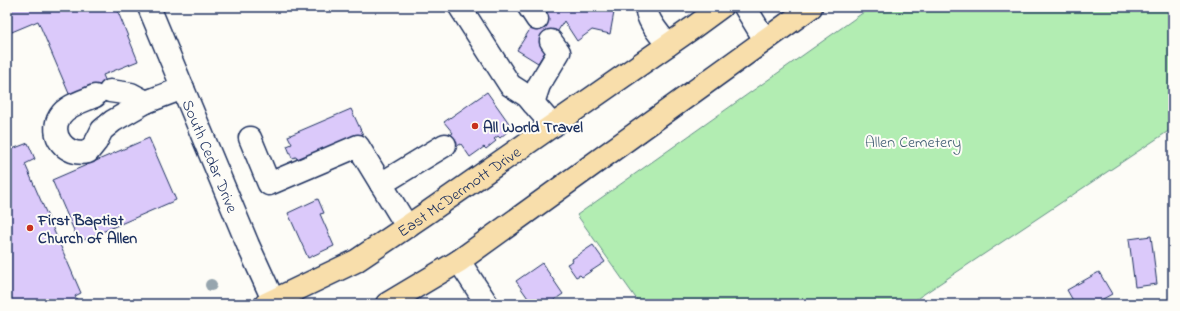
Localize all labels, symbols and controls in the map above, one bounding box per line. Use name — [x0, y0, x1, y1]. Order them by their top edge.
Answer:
street label: South Cedar Drive — [175, 96, 244, 218]
place label: All World Travel — [483, 116, 583, 140]
marker: All World Travel — [470, 121, 480, 131]
park label: Allen Cemetery — [865, 131, 961, 155]
street label: East McDermott Drive — [393, 141, 527, 244]
place label: First Baptist Church of Allen — [37, 209, 137, 251]
marker: First Baptist Church of Allen — [25, 223, 35, 233]

